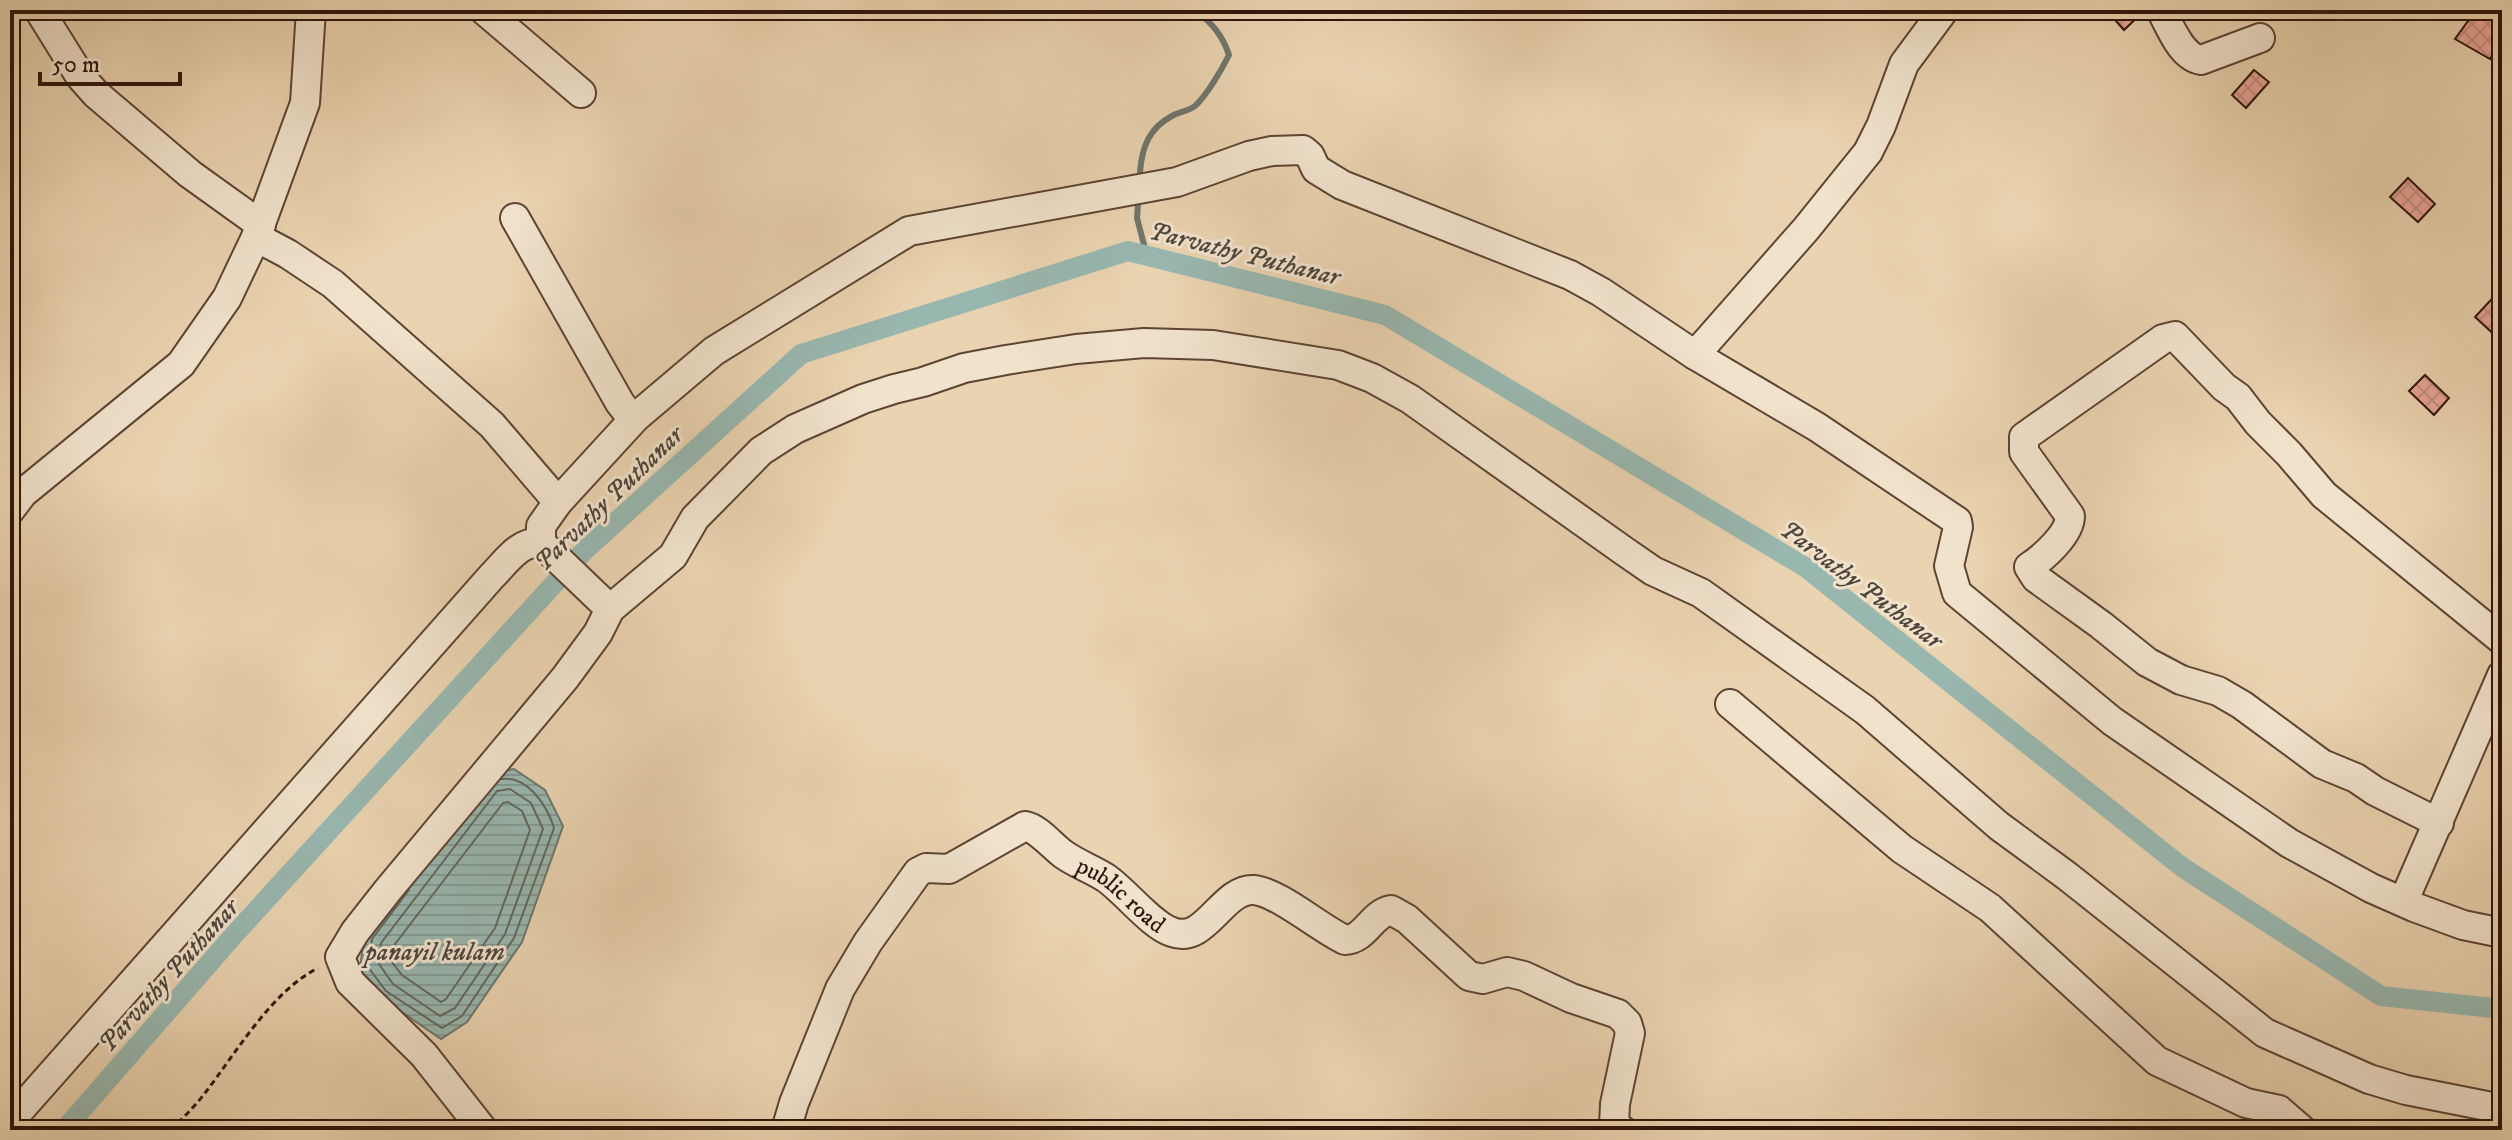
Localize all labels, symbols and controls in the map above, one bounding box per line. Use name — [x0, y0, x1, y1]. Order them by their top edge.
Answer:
scale bar — [40, 36, 180, 86]
text: 50 m — [52, 50, 100, 80]
water label: Parvathy Puthanar — [1146, 215, 1345, 295]
water label: Parvathy Puthanar — [527, 418, 692, 579]
water label: Parvathy Puthanar — [1773, 513, 1950, 658]
street label: public road — [1070, 850, 1171, 941]
water label: Parvathy Puthanar — [92, 891, 248, 1060]
water label: panayil kulam — [360, 936, 505, 969]

